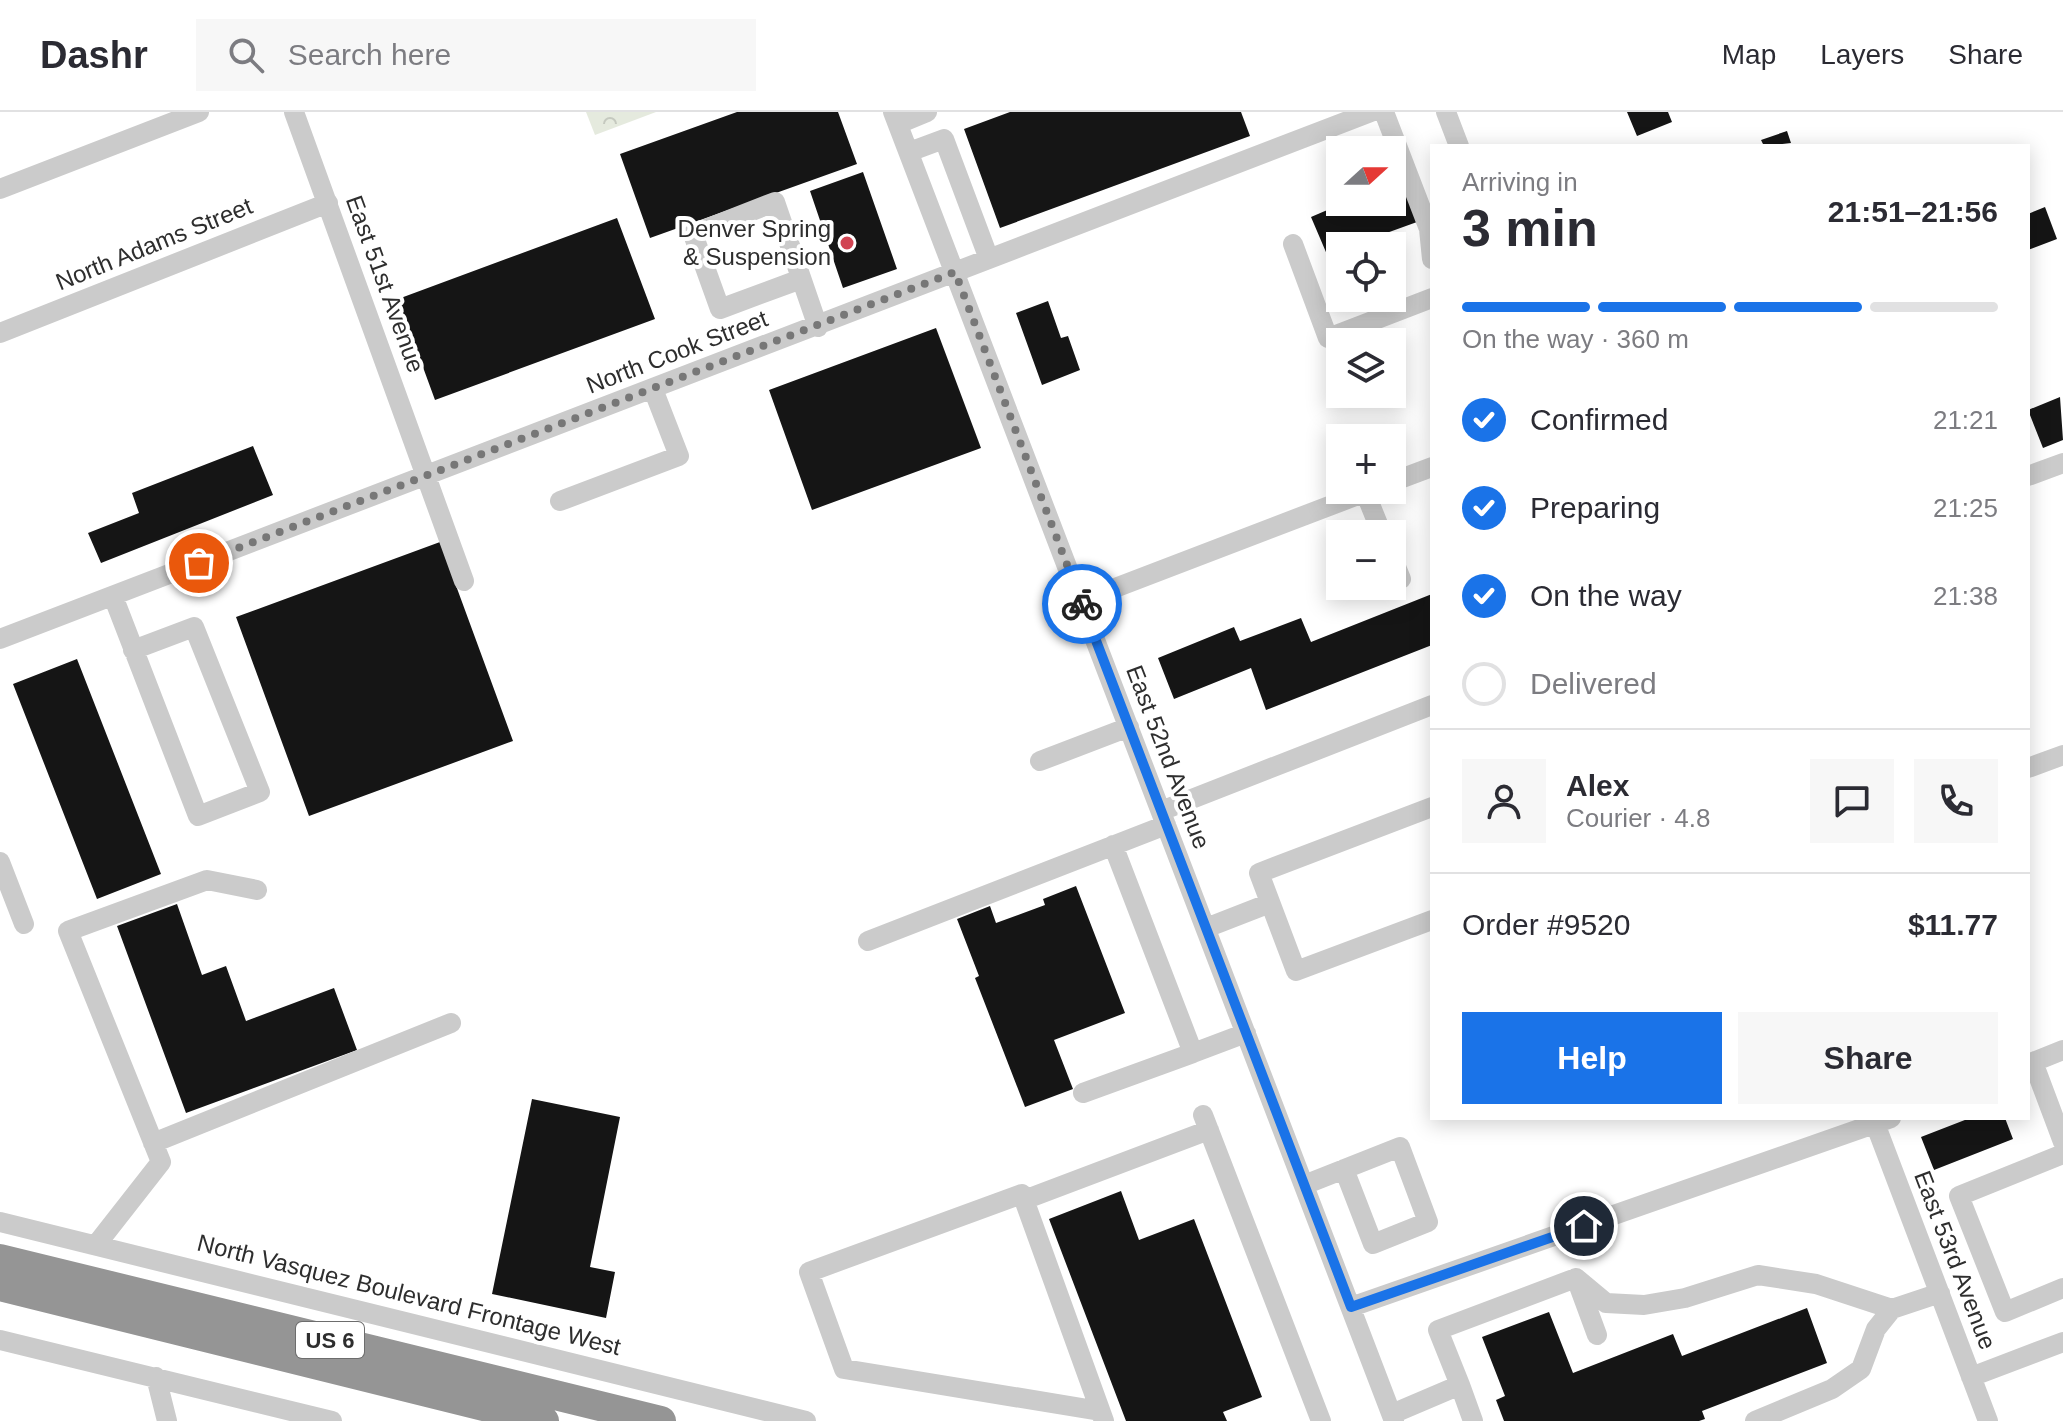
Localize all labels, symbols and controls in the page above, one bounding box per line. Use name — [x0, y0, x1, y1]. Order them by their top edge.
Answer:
search box — [196, 19, 756, 91]
icon: search — [224, 33, 268, 77]
text: Dashr — [40, 34, 148, 76]
text: Search here — [288, 38, 451, 71]
text: Map — [1722, 39, 1776, 70]
text: Layers — [1820, 39, 1904, 70]
text: Share — [1948, 39, 2023, 70]
north arrow — [1326, 136, 1406, 216]
map controls — [1326, 136, 1406, 600]
text: Arriving in — [1462, 167, 1578, 197]
street label: North Adams Street — [52, 192, 256, 295]
street label: East 51st Avenue — [341, 192, 430, 376]
text: 21:51–21:56 — [1828, 195, 1998, 228]
text: 3 min — [1462, 199, 1598, 257]
place label: Denver Spring & Suspension — [678, 215, 831, 270]
button: locate — [1326, 232, 1406, 312]
marker: Denver Spring & Suspension — [838, 234, 856, 252]
street label: North Cook Street — [582, 304, 772, 399]
text: On the way · 360 m — [1462, 324, 1689, 354]
button: layers — [1326, 328, 1406, 408]
icon: check — [1462, 398, 1506, 442]
text: Confirmed — [1530, 403, 1668, 436]
text: 21:21 — [1933, 405, 1998, 435]
button: + — [1326, 424, 1406, 504]
icon: check — [1462, 486, 1506, 530]
text: Preparing — [1530, 491, 1660, 524]
text: 21:25 — [1933, 493, 1998, 523]
button: − — [1326, 520, 1406, 600]
pin — [165, 529, 233, 597]
icon: bag — [177, 541, 221, 585]
courier — [1042, 564, 1122, 644]
icon: check — [1462, 574, 1506, 618]
text: On the way — [1530, 579, 1682, 612]
text: 21:38 — [1933, 581, 1998, 611]
icon: bike — [1060, 582, 1104, 626]
street label: East 52nd Avenue — [1121, 661, 1216, 852]
text: Delivered — [1530, 667, 1657, 700]
button: person — [1462, 759, 1546, 843]
button: chat — [1810, 759, 1894, 843]
button: phone — [1914, 759, 1998, 843]
text: Alex — [1566, 769, 1629, 802]
text: Courier · 4.8 — [1566, 803, 1711, 833]
text: Order #9520 — [1462, 908, 1630, 941]
text: $11.77 — [1908, 908, 1998, 941]
button: Help — [1462, 1012, 1722, 1104]
button: Share — [1738, 1012, 1998, 1104]
street label: East 53rd Avenue — [1909, 1167, 2002, 1353]
pin — [1550, 1192, 1618, 1260]
icon: home — [1562, 1204, 1606, 1248]
street label: North Vasquez Boulevard Frontage West — [195, 1229, 624, 1360]
road number: US 6 — [296, 1322, 364, 1358]

